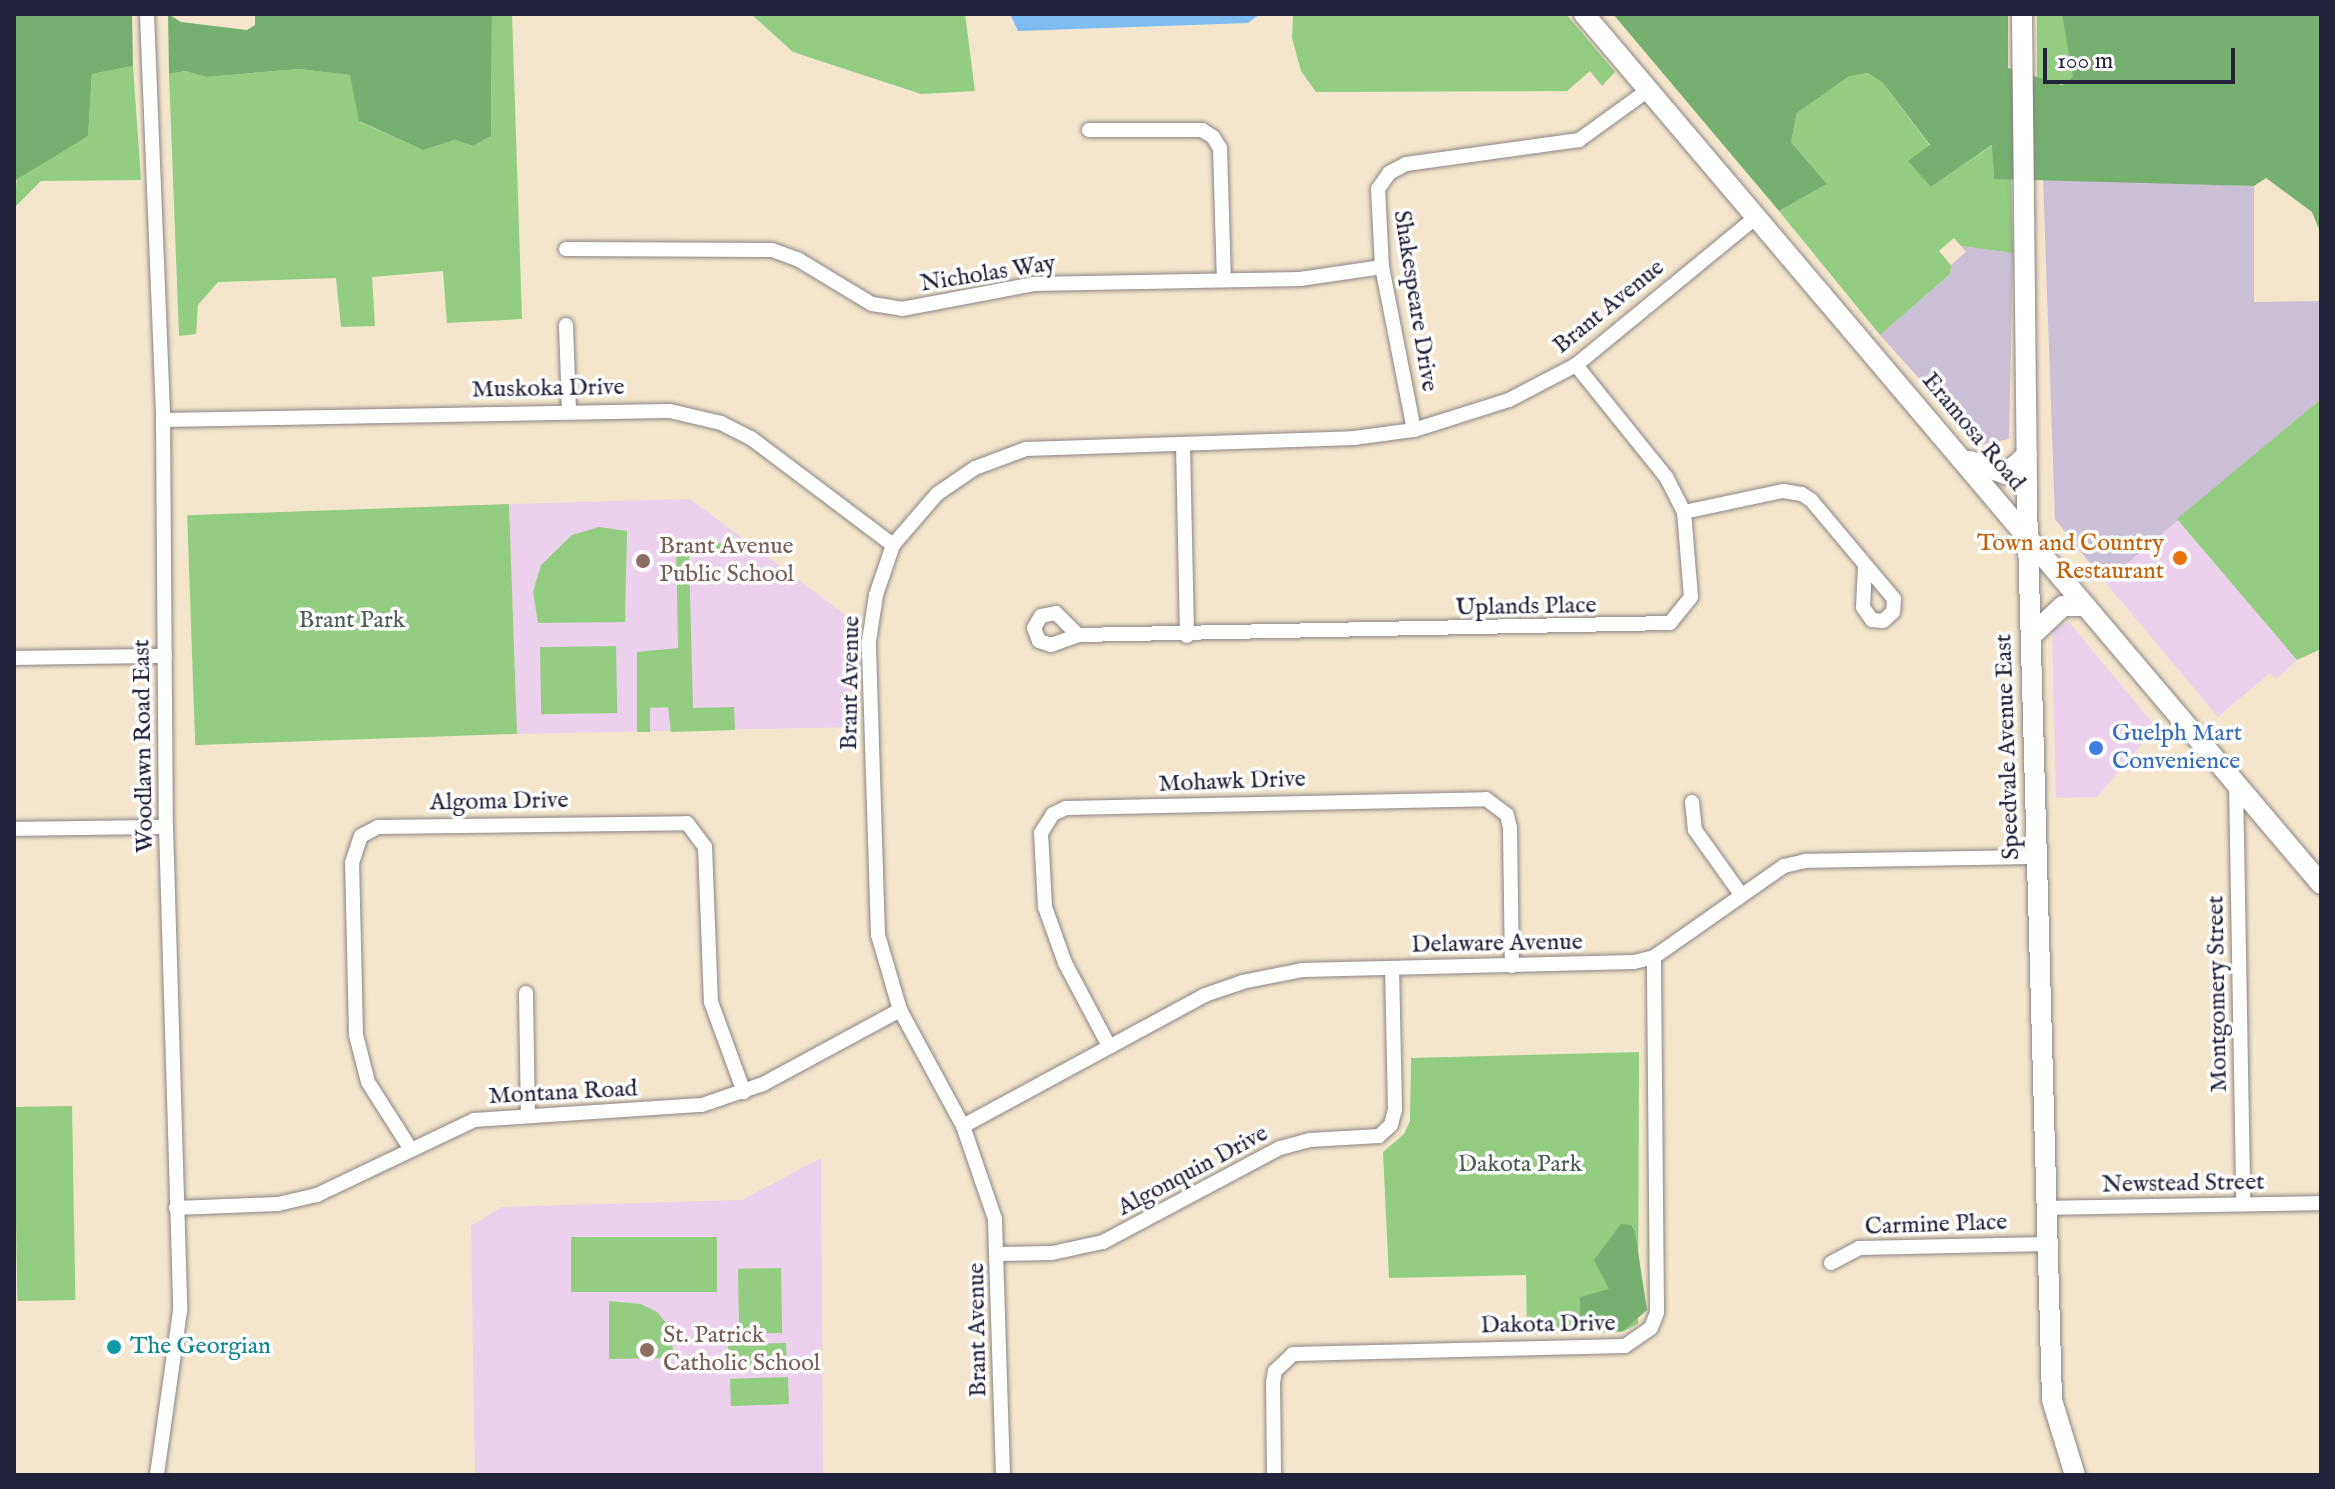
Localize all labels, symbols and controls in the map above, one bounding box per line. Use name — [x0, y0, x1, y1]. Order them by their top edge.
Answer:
scale bar — [2047, 32, 2239, 82]
text: 100 m — [2057, 46, 2113, 77]
street label: Shakespeare Drive — [1386, 208, 1444, 394]
street label: Nicholas Way — [918, 249, 1058, 299]
street label: Brant Avenue — [1548, 253, 1670, 361]
street label: Eramosa Road — [1915, 367, 2031, 497]
street label: Muskoka Drive — [471, 373, 625, 405]
place label: Town and Country Restaurant — [1977, 530, 2164, 586]
place label: Brant Avenue Public School — [659, 533, 794, 589]
marker: Town and Country Restaurant — [2171, 549, 2189, 567]
marker: Brant Avenue Public School — [634, 552, 652, 570]
street label: Uplands Place — [1455, 591, 1597, 623]
park label: Brant Park — [299, 607, 405, 635]
street label: Brant Avenue — [835, 615, 867, 751]
street label: Speedvale Avenue East — [1990, 634, 2026, 860]
street label: Woodlawn Road East — [128, 639, 160, 853]
place label: Guelph Mart Convenience — [2112, 720, 2242, 776]
marker: Guelph Mart Convenience — [2087, 739, 2105, 757]
street label: Mohawk Drive — [1158, 765, 1306, 799]
street label: Algoma Drive — [429, 786, 569, 818]
street label: Montgomery Street — [2202, 895, 2234, 1093]
street label: Delaware Avenue — [1411, 928, 1583, 960]
street label: Montana Road — [488, 1075, 638, 1111]
street label: Algonquin Drive — [1113, 1119, 1273, 1223]
park label: Dakota Park — [1458, 1151, 1582, 1179]
street label: Newstead Street — [2101, 1168, 2265, 1200]
street label: Carmine Place — [1864, 1208, 2008, 1242]
street label: Brant Avenue — [962, 1262, 994, 1398]
street label: Dakota Drive — [1480, 1309, 1616, 1341]
place label: St. Patrick Catholic School — [663, 1322, 820, 1378]
place label: The Georgian — [130, 1333, 271, 1361]
marker: The Georgian — [105, 1338, 123, 1356]
marker: St. Patrick Catholic School — [638, 1341, 656, 1359]

